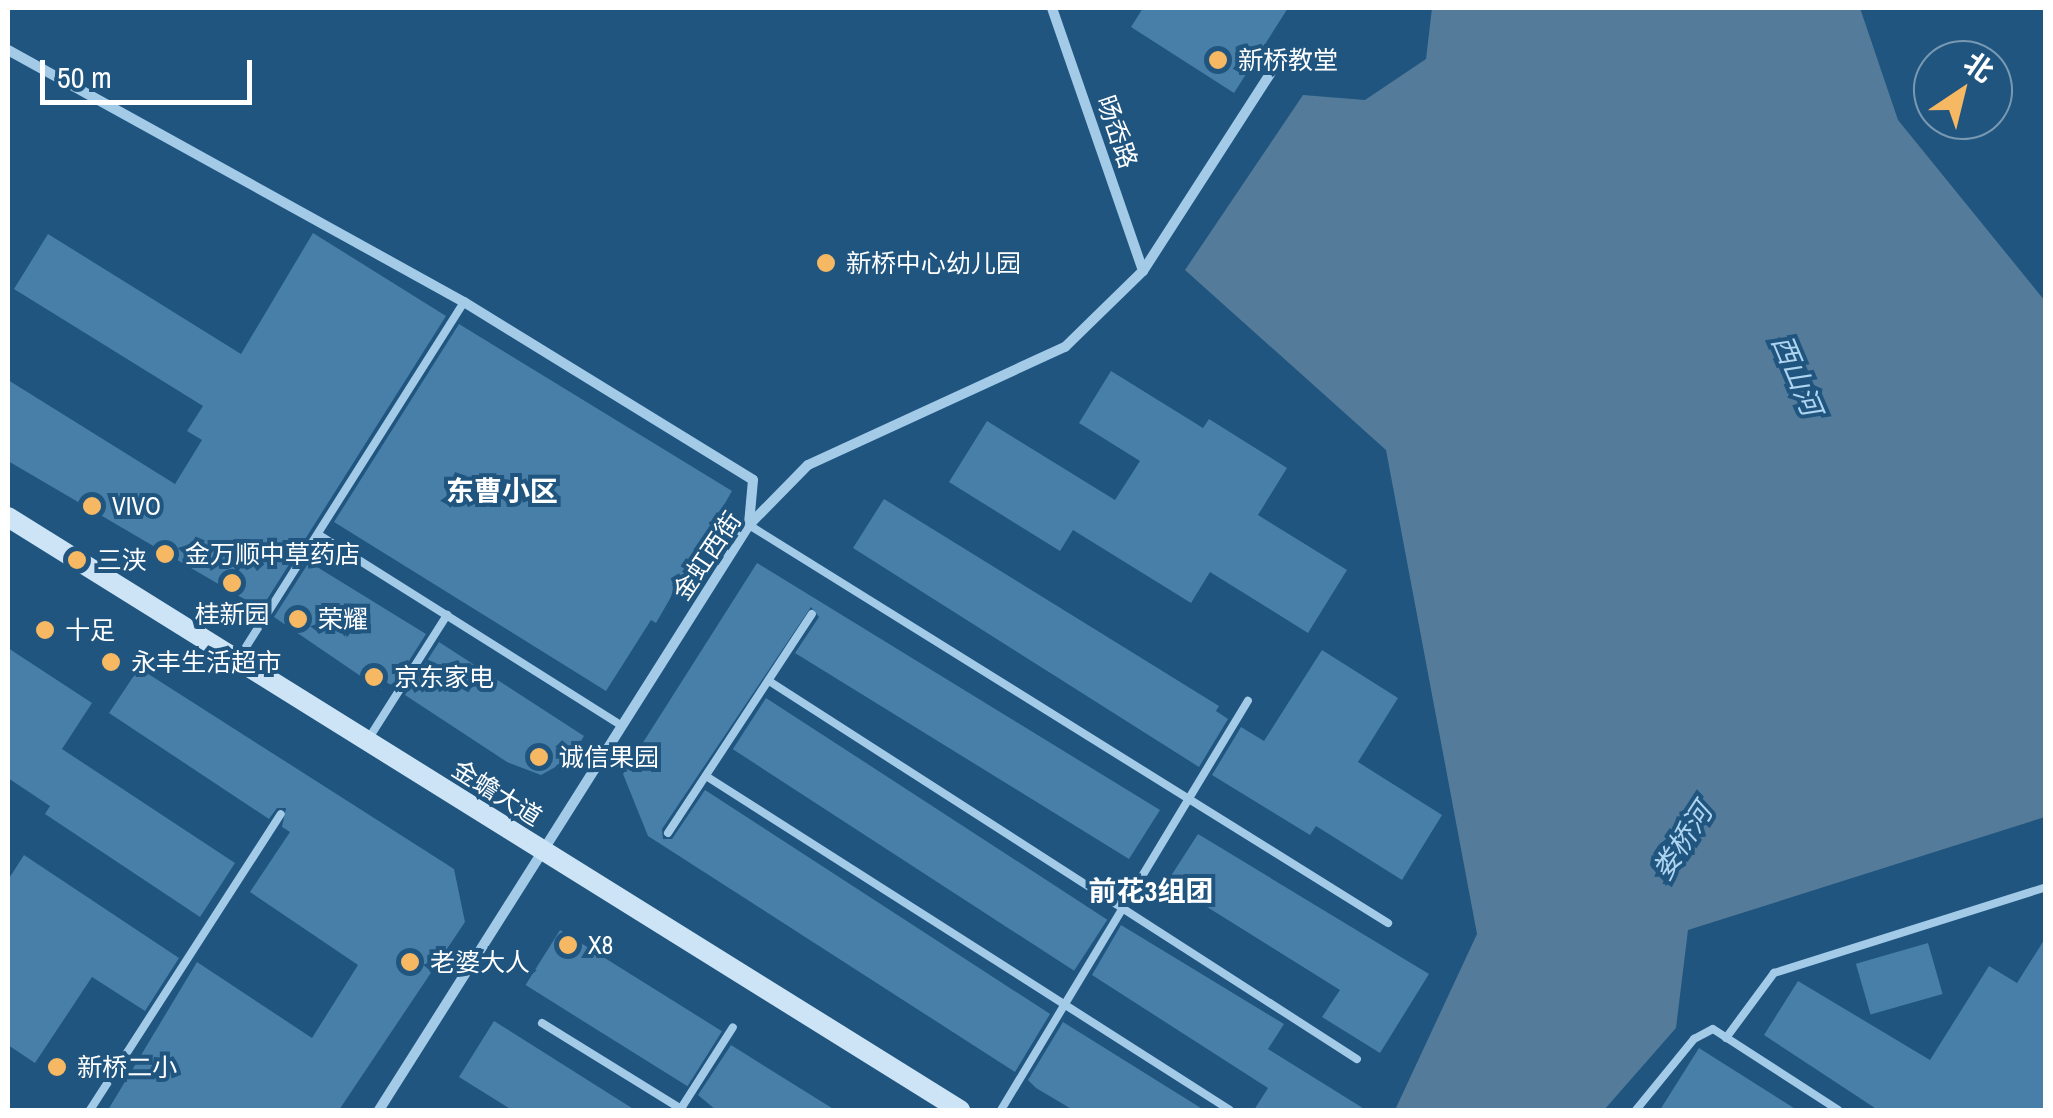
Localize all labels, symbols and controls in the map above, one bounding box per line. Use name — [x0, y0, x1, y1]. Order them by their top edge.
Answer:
scale bar — [45, 40, 258, 102]
north arrow — [1913, 40, 2013, 140]
text: 北 — [1957, 43, 2001, 91]
place label: 新桥教堂 — [1238, 45, 1338, 75]
marker: 新桥教堂 — [1207, 49, 1229, 71]
text: 50 m — [57, 57, 112, 97]
street label: 旸岙路 — [1091, 92, 1143, 172]
place label: 新桥中心幼儿园 — [846, 248, 1021, 278]
marker: 新桥中心幼儿园 — [815, 252, 837, 274]
water label: 西山河 — [1765, 330, 1829, 420]
district label: 东曹小区 — [446, 474, 558, 508]
place label: VIVO — [112, 491, 161, 521]
marker: VIVO — [81, 495, 103, 517]
street label: 金虹西街 — [667, 506, 747, 606]
place label: 金万顺中草药店 — [185, 539, 360, 569]
marker: 金万顺中草药店 — [154, 543, 176, 565]
place label: 三浃 — [97, 545, 147, 575]
marker: 三浃 — [66, 549, 88, 571]
marker: 桂新园 — [221, 572, 243, 594]
place label: 桂新园 — [195, 599, 269, 629]
place label: 荣耀 — [318, 604, 368, 634]
marker: 荣耀 — [287, 608, 309, 630]
place label: 十足 — [65, 615, 115, 645]
marker: 十足 — [34, 619, 56, 641]
place label: 永丰生活超市 — [131, 647, 281, 677]
marker: 永丰生活超市 — [100, 651, 122, 673]
place label: 京东家电 — [394, 662, 494, 692]
marker: 京东家电 — [363, 666, 385, 688]
place label: 诚信果园 — [559, 742, 659, 772]
marker: 诚信果园 — [528, 746, 550, 768]
street label: 金蟾大道 — [447, 754, 547, 832]
water label: 娄桥河 — [1645, 797, 1719, 885]
district label: 前花3组团 — [1089, 874, 1213, 908]
place label: X8 — [588, 930, 613, 960]
marker: X8 — [557, 934, 579, 956]
place label: 老婆大人 — [430, 947, 530, 977]
marker: 老婆大人 — [399, 951, 421, 973]
place label: 新桥二小 — [77, 1052, 177, 1082]
marker: 新桥二小 — [46, 1056, 68, 1078]

